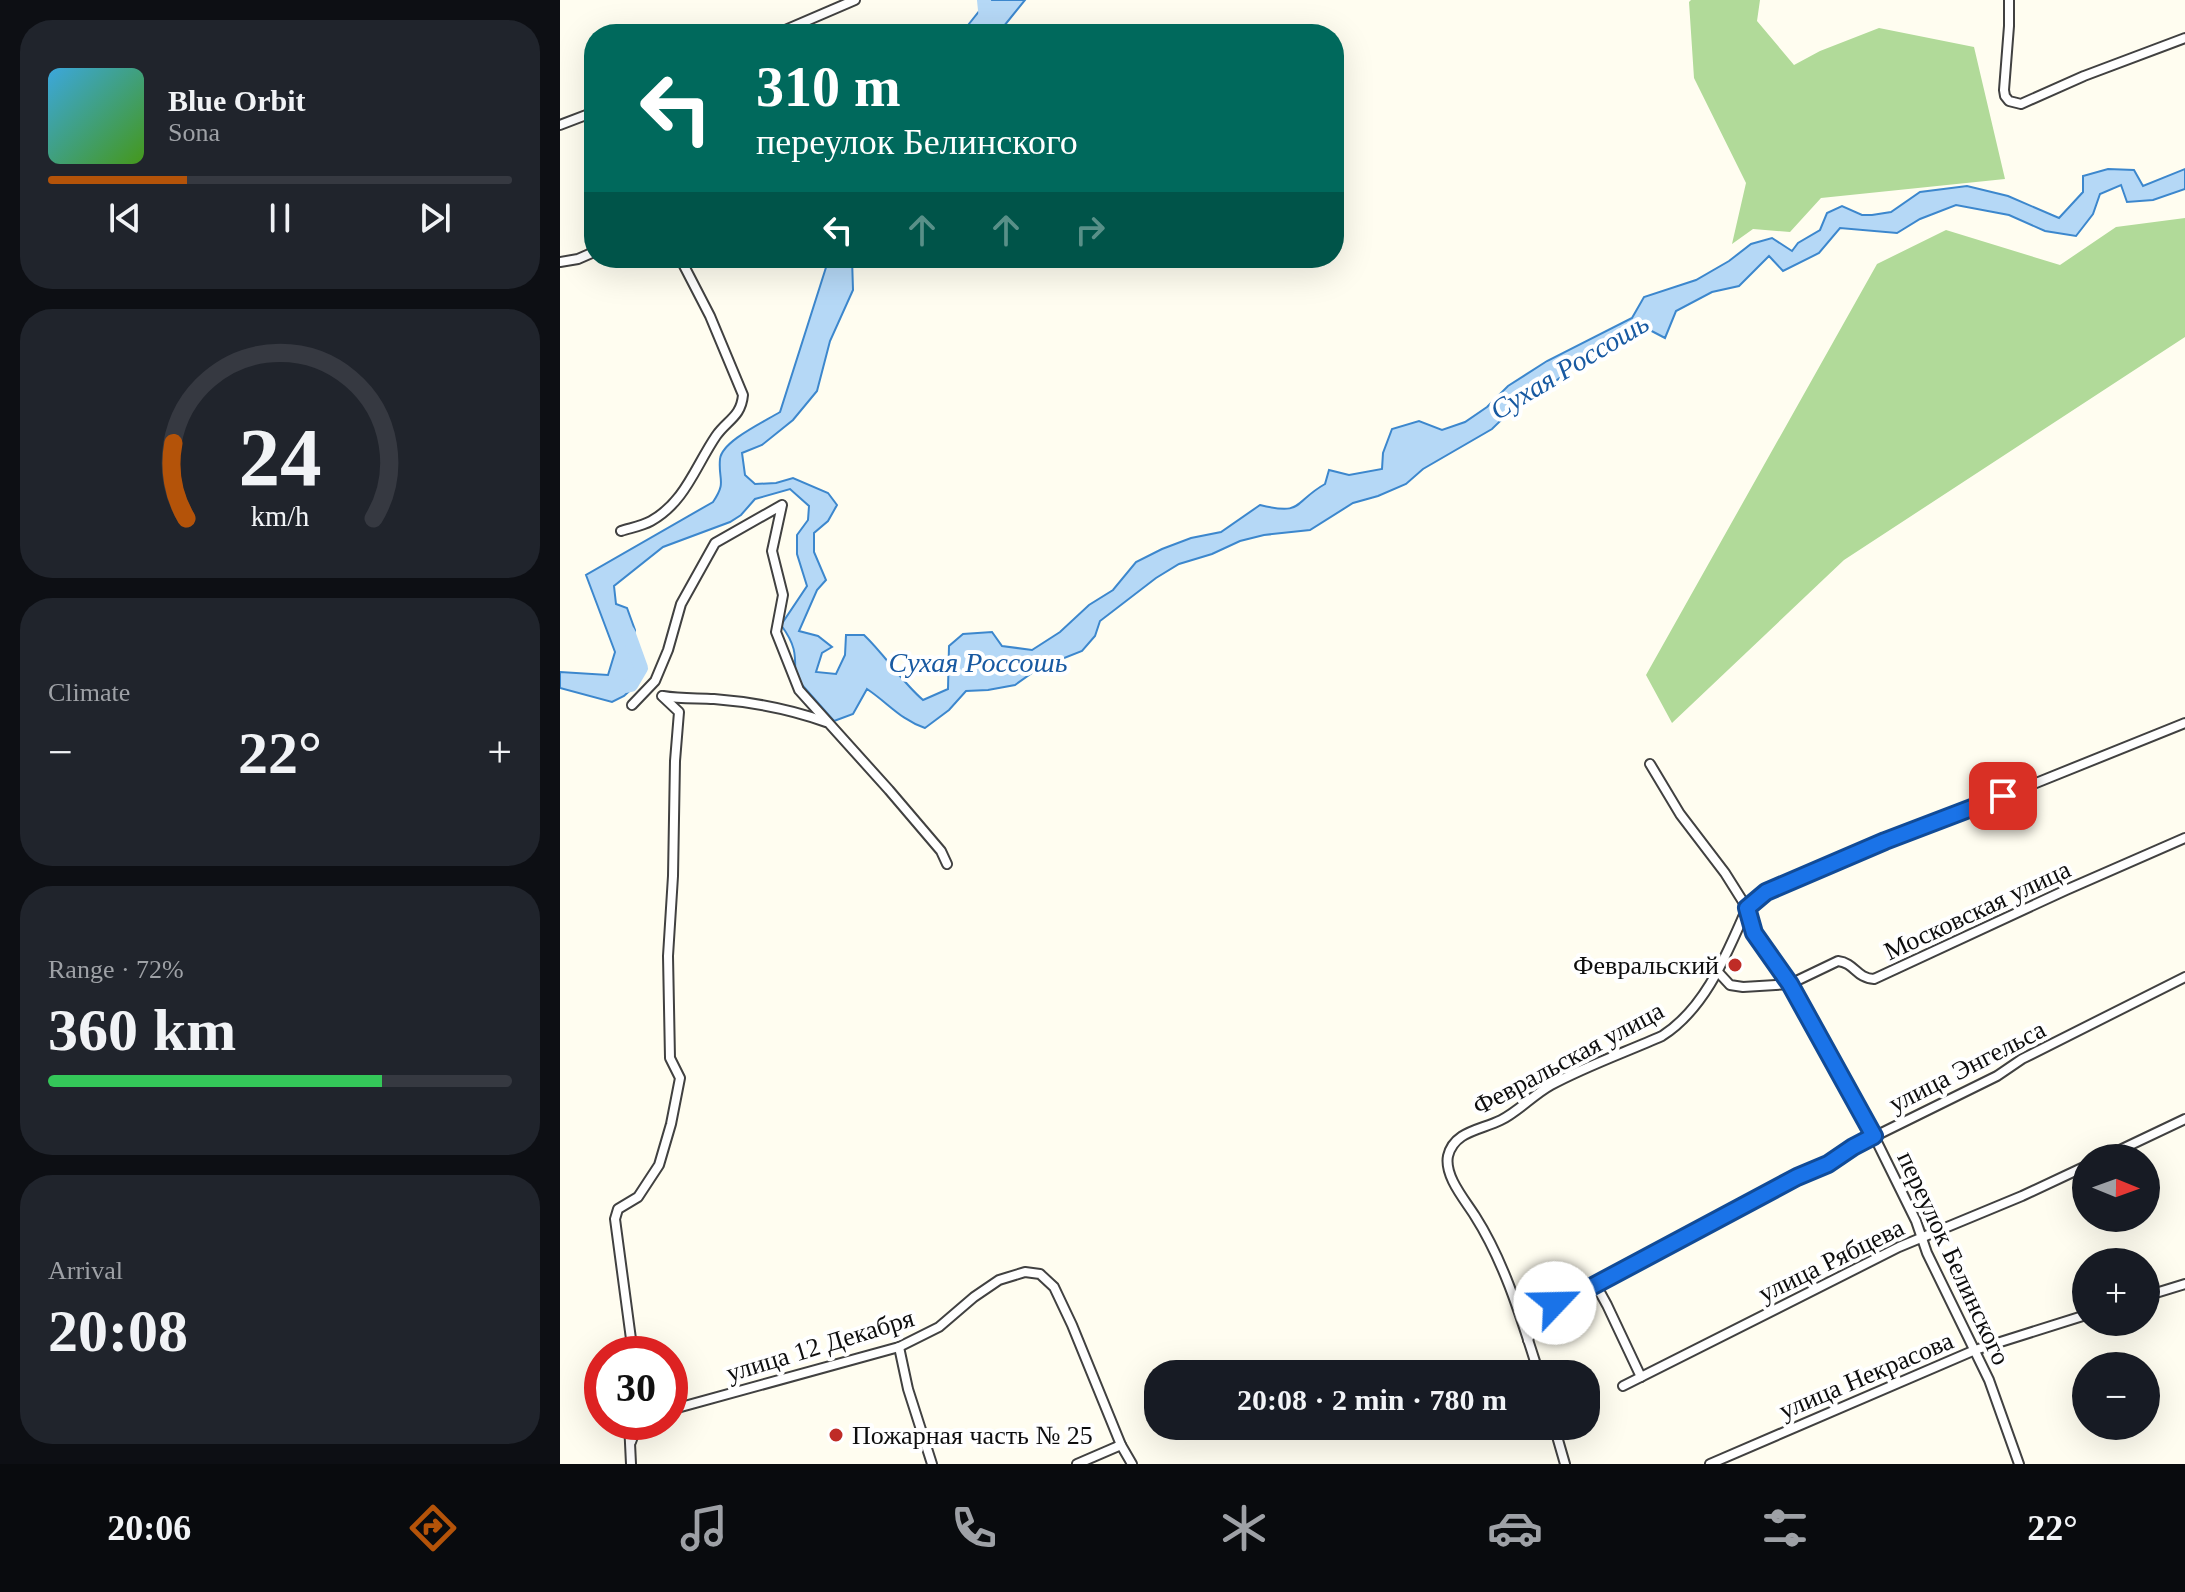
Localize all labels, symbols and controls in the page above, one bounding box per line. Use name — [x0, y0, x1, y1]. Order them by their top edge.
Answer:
icon: left — [624, 56, 728, 160]
text: 310 m — [756, 56, 901, 118]
text: Blue Orbit — [168, 84, 306, 117]
text: Sona — [168, 118, 220, 147]
text: переулок Белинского — [756, 122, 1078, 162]
icon: previous — [103, 196, 147, 240]
icon: pause — [258, 196, 302, 240]
icon: next — [413, 196, 457, 240]
icon: left — [816, 208, 860, 252]
icon: ahead — [900, 208, 944, 252]
icon: ahead — [984, 208, 1028, 252]
icon: right — [1068, 208, 1112, 252]
water label: Сухая Россошь — [1485, 307, 1654, 426]
text: 24 — [238, 411, 322, 503]
text: km/h — [251, 501, 309, 532]
water label: Сухая Россошь — [889, 647, 1067, 678]
text: Climate — [48, 678, 130, 707]
text: 22° — [238, 720, 322, 786]
text: − — [48, 728, 73, 777]
text: + — [487, 728, 512, 777]
pin — [1969, 762, 2037, 830]
icon: arrive — [1981, 774, 2025, 818]
street label: Московская улица — [1880, 854, 2075, 966]
place label: Февральский — [1573, 951, 1719, 980]
text: Range · 72% — [48, 955, 184, 984]
marker: Февральский — [1726, 956, 1744, 974]
street label: Февральская улица — [1468, 996, 1669, 1121]
text: 360 km — [48, 997, 236, 1063]
street label: улица Энгельса — [1884, 1014, 2051, 1118]
north arrow — [2072, 1144, 2160, 1232]
map controls — [2072, 1144, 2160, 1440]
street label: переулок Белинского — [1891, 1147, 2016, 1370]
street label: улица Рябцева — [1754, 1213, 1909, 1308]
button: + — [2072, 1248, 2160, 1336]
text: Arrival — [48, 1256, 123, 1285]
position arrow — [1513, 1261, 1597, 1345]
text: 20:08 — [48, 1298, 188, 1364]
street label: улица 12 Декабря — [723, 1303, 918, 1388]
street label: улица Некрасова — [1775, 1326, 1958, 1425]
speed limit sign: 30 — [584, 1336, 688, 1440]
button: − — [2072, 1352, 2160, 1440]
text: 20:08 · 2 min · 780 m — [1237, 1383, 1507, 1416]
place label: Пожарная часть № 25 — [852, 1421, 1093, 1450]
marker: Пожарная часть № 25 — [827, 1426, 845, 1444]
icon: directions — [405, 1500, 461, 1556]
icon: music — [676, 1500, 732, 1556]
icon: phone — [946, 1500, 1002, 1556]
icon: climate — [1216, 1500, 1272, 1556]
icon: car — [1487, 1500, 1543, 1556]
icon: filters — [1757, 1500, 1813, 1556]
text: 20:06 — [107, 1508, 191, 1548]
text: 22° — [2027, 1508, 2078, 1548]

